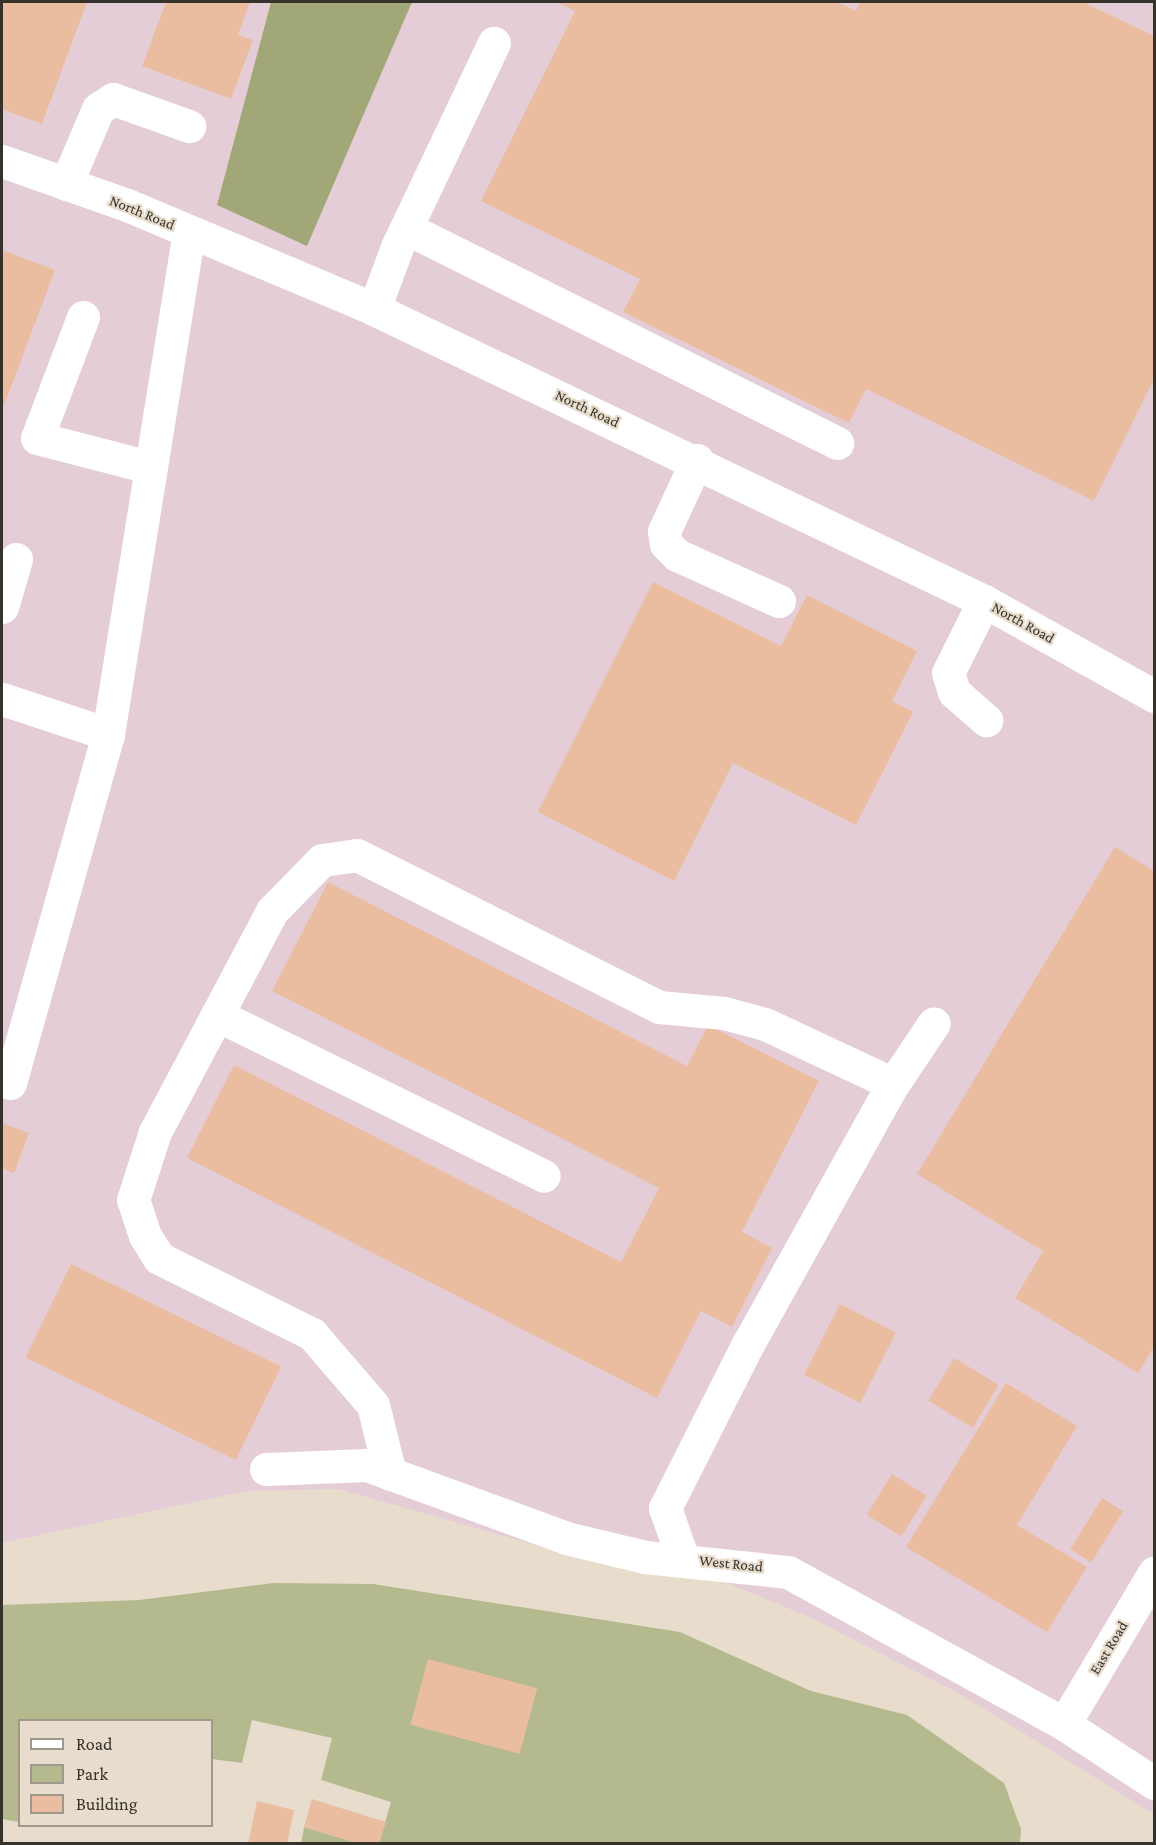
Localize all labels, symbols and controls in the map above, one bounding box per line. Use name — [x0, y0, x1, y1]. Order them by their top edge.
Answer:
street label: North Road — [107, 192, 177, 234]
street label: North Road — [552, 386, 622, 432]
street label: North Road — [989, 598, 1057, 648]
street label: West Road — [698, 1552, 764, 1576]
street label: East Road — [1086, 1618, 1132, 1678]
legend — [18, 1719, 213, 1827]
text: Road — [76, 1734, 113, 1754]
text: Park — [76, 1764, 108, 1784]
text: Building — [76, 1794, 137, 1814]

